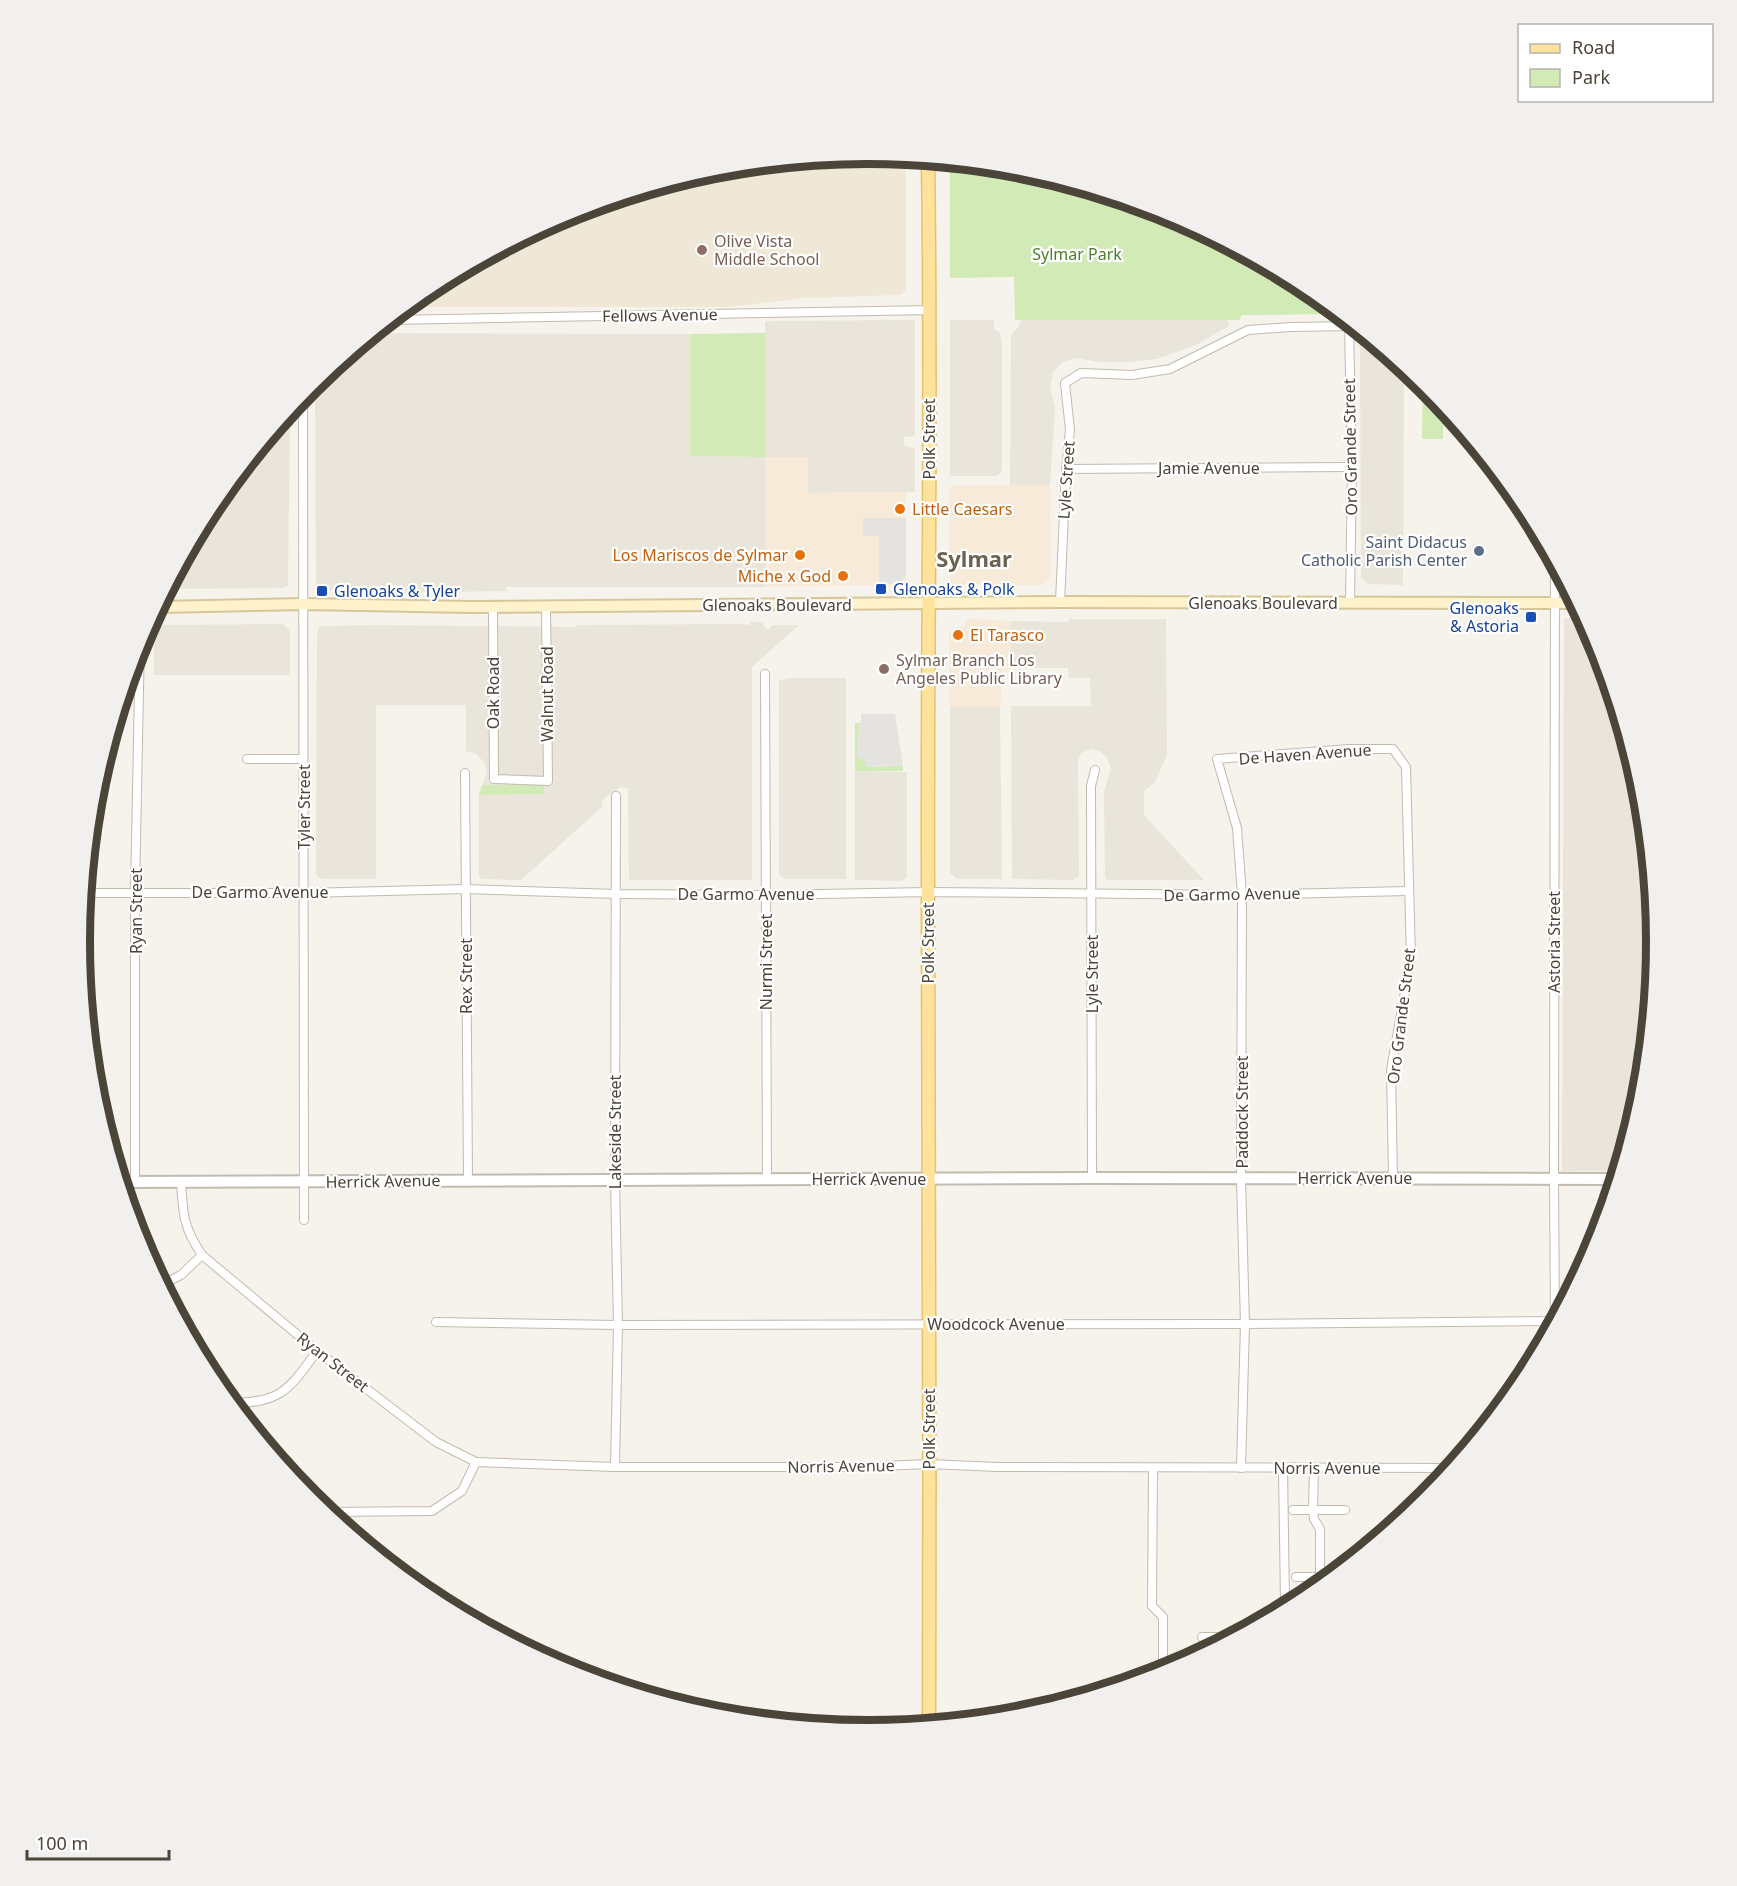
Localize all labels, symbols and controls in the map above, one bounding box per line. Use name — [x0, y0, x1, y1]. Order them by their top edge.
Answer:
legend — [1518, 24, 1713, 102]
text: Road — [1572, 35, 1615, 59]
text: Park — [1572, 65, 1610, 89]
place label: Olive Vista Middle School — [714, 230, 819, 270]
marker: Olive Vista Middle School — [695, 243, 709, 257]
park label: Sylmar Park — [1032, 243, 1122, 265]
street label: Fellows Avenue — [602, 303, 718, 327]
street label: Oro Grande Street — [1338, 378, 1362, 516]
street label: Polk Street — [918, 398, 940, 479]
street label: Lyle Street — [1052, 440, 1080, 520]
street label: Jamie Avenue — [1156, 457, 1260, 479]
place label: Little Caesars — [912, 498, 1012, 520]
marker: Little Caesars — [893, 502, 907, 516]
place label: Saint Didacus Catholic Parish Center — [1301, 531, 1467, 571]
district label: Sylmar — [936, 543, 1012, 573]
place label: Los Mariscos de Sylmar — [612, 544, 788, 566]
marker: Saint Didacus Catholic Parish Center — [1472, 544, 1486, 558]
marker: Los Mariscos de Sylmar — [793, 548, 807, 562]
place label: Miche x God — [738, 565, 831, 587]
marker: Miche x God — [836, 569, 850, 583]
place label: Glenoaks & Polk — [893, 578, 1015, 600]
place label: Glenoaks & Tyler — [334, 580, 460, 602]
marker: Glenoaks & Polk — [874, 582, 888, 596]
marker: Glenoaks & Tyler — [315, 584, 329, 598]
street label: Glenoaks Boulevard — [1188, 592, 1338, 614]
street label: Glenoaks Boulevard — [702, 594, 852, 616]
place label: Glenoaks & Astoria — [1449, 597, 1519, 637]
marker: Glenoaks & Astoria — [1524, 610, 1538, 624]
place label: El Tarasco — [970, 624, 1044, 646]
marker: El Tarasco — [951, 628, 965, 642]
street label: Walnut Road — [536, 646, 558, 742]
place label: Sylmar Branch Los Angeles Public Library — [896, 649, 1063, 689]
street label: Oak Road — [482, 657, 504, 729]
marker: Sylmar Branch Los Angeles Public Library — [877, 662, 891, 676]
street label: De Haven Avenue — [1238, 738, 1372, 770]
street label: Tyler Street — [293, 764, 315, 850]
street label: Ryan Street — [125, 868, 147, 954]
street label: De Garmo Avenue — [191, 881, 329, 903]
street label: De Garmo Avenue — [1163, 882, 1301, 906]
street label: De Garmo Avenue — [677, 883, 815, 905]
street label: Astoria Street — [1543, 891, 1565, 993]
street label: Polk Street — [917, 902, 939, 983]
street label: Nurmi Street — [755, 913, 777, 1010]
street label: Lyle Street — [1081, 935, 1103, 1013]
street label: Rex Street — [455, 938, 477, 1014]
street label: Oro Grande Street — [1382, 946, 1420, 1085]
street label: Paddock Street — [1231, 1055, 1253, 1169]
street label: Lakeside Street — [604, 1075, 626, 1189]
street label: Herrick Avenue — [1298, 1167, 1412, 1189]
street label: Herrick Avenue — [812, 1168, 926, 1190]
street label: Herrick Avenue — [325, 1169, 441, 1193]
street label: Woodcock Avenue — [927, 1313, 1065, 1335]
street label: Ryan Street — [292, 1327, 374, 1397]
street label: Polk Street — [918, 1388, 940, 1469]
street label: Norris Avenue — [787, 1454, 895, 1478]
street label: Norris Avenue — [1273, 1457, 1381, 1479]
scale bar — [27, 1823, 170, 1861]
text: 100 m — [36, 1831, 88, 1855]

